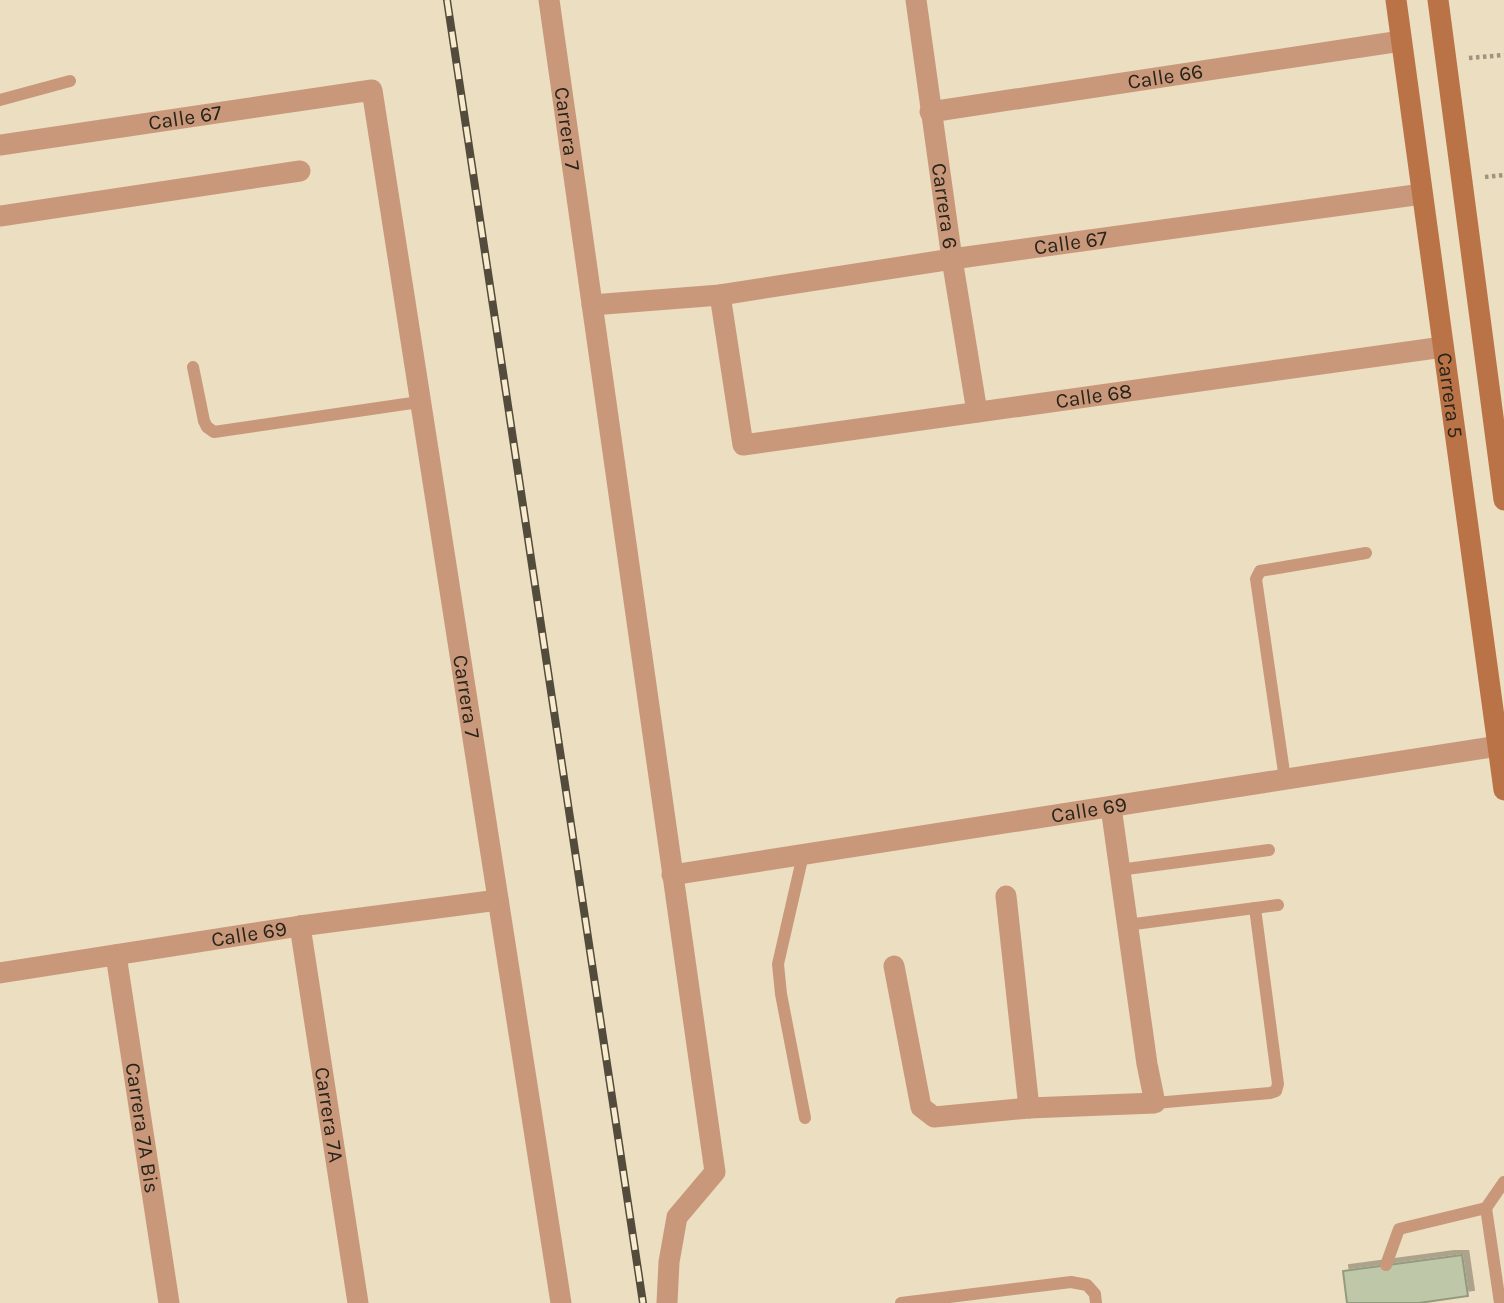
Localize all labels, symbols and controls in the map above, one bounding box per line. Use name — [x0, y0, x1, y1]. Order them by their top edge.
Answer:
street label: Calle 66 — [1126, 59, 1205, 94]
street label: Carrera 7 — [549, 85, 585, 172]
street label: Calle 67 — [147, 100, 223, 135]
street label: Carrera 6 — [927, 161, 962, 251]
street label: Calle 67 — [1032, 226, 1109, 260]
street label: Carrera 5 — [1432, 351, 1468, 440]
street label: Calle 68 — [1054, 379, 1134, 413]
street label: Carrera 7 — [448, 653, 485, 740]
street label: Calle 69 — [1049, 792, 1128, 828]
street label: Calle 69 — [209, 916, 288, 952]
street label: Carrera 7A Bis — [121, 1061, 164, 1195]
street label: Carrera 7A — [310, 1065, 348, 1164]

